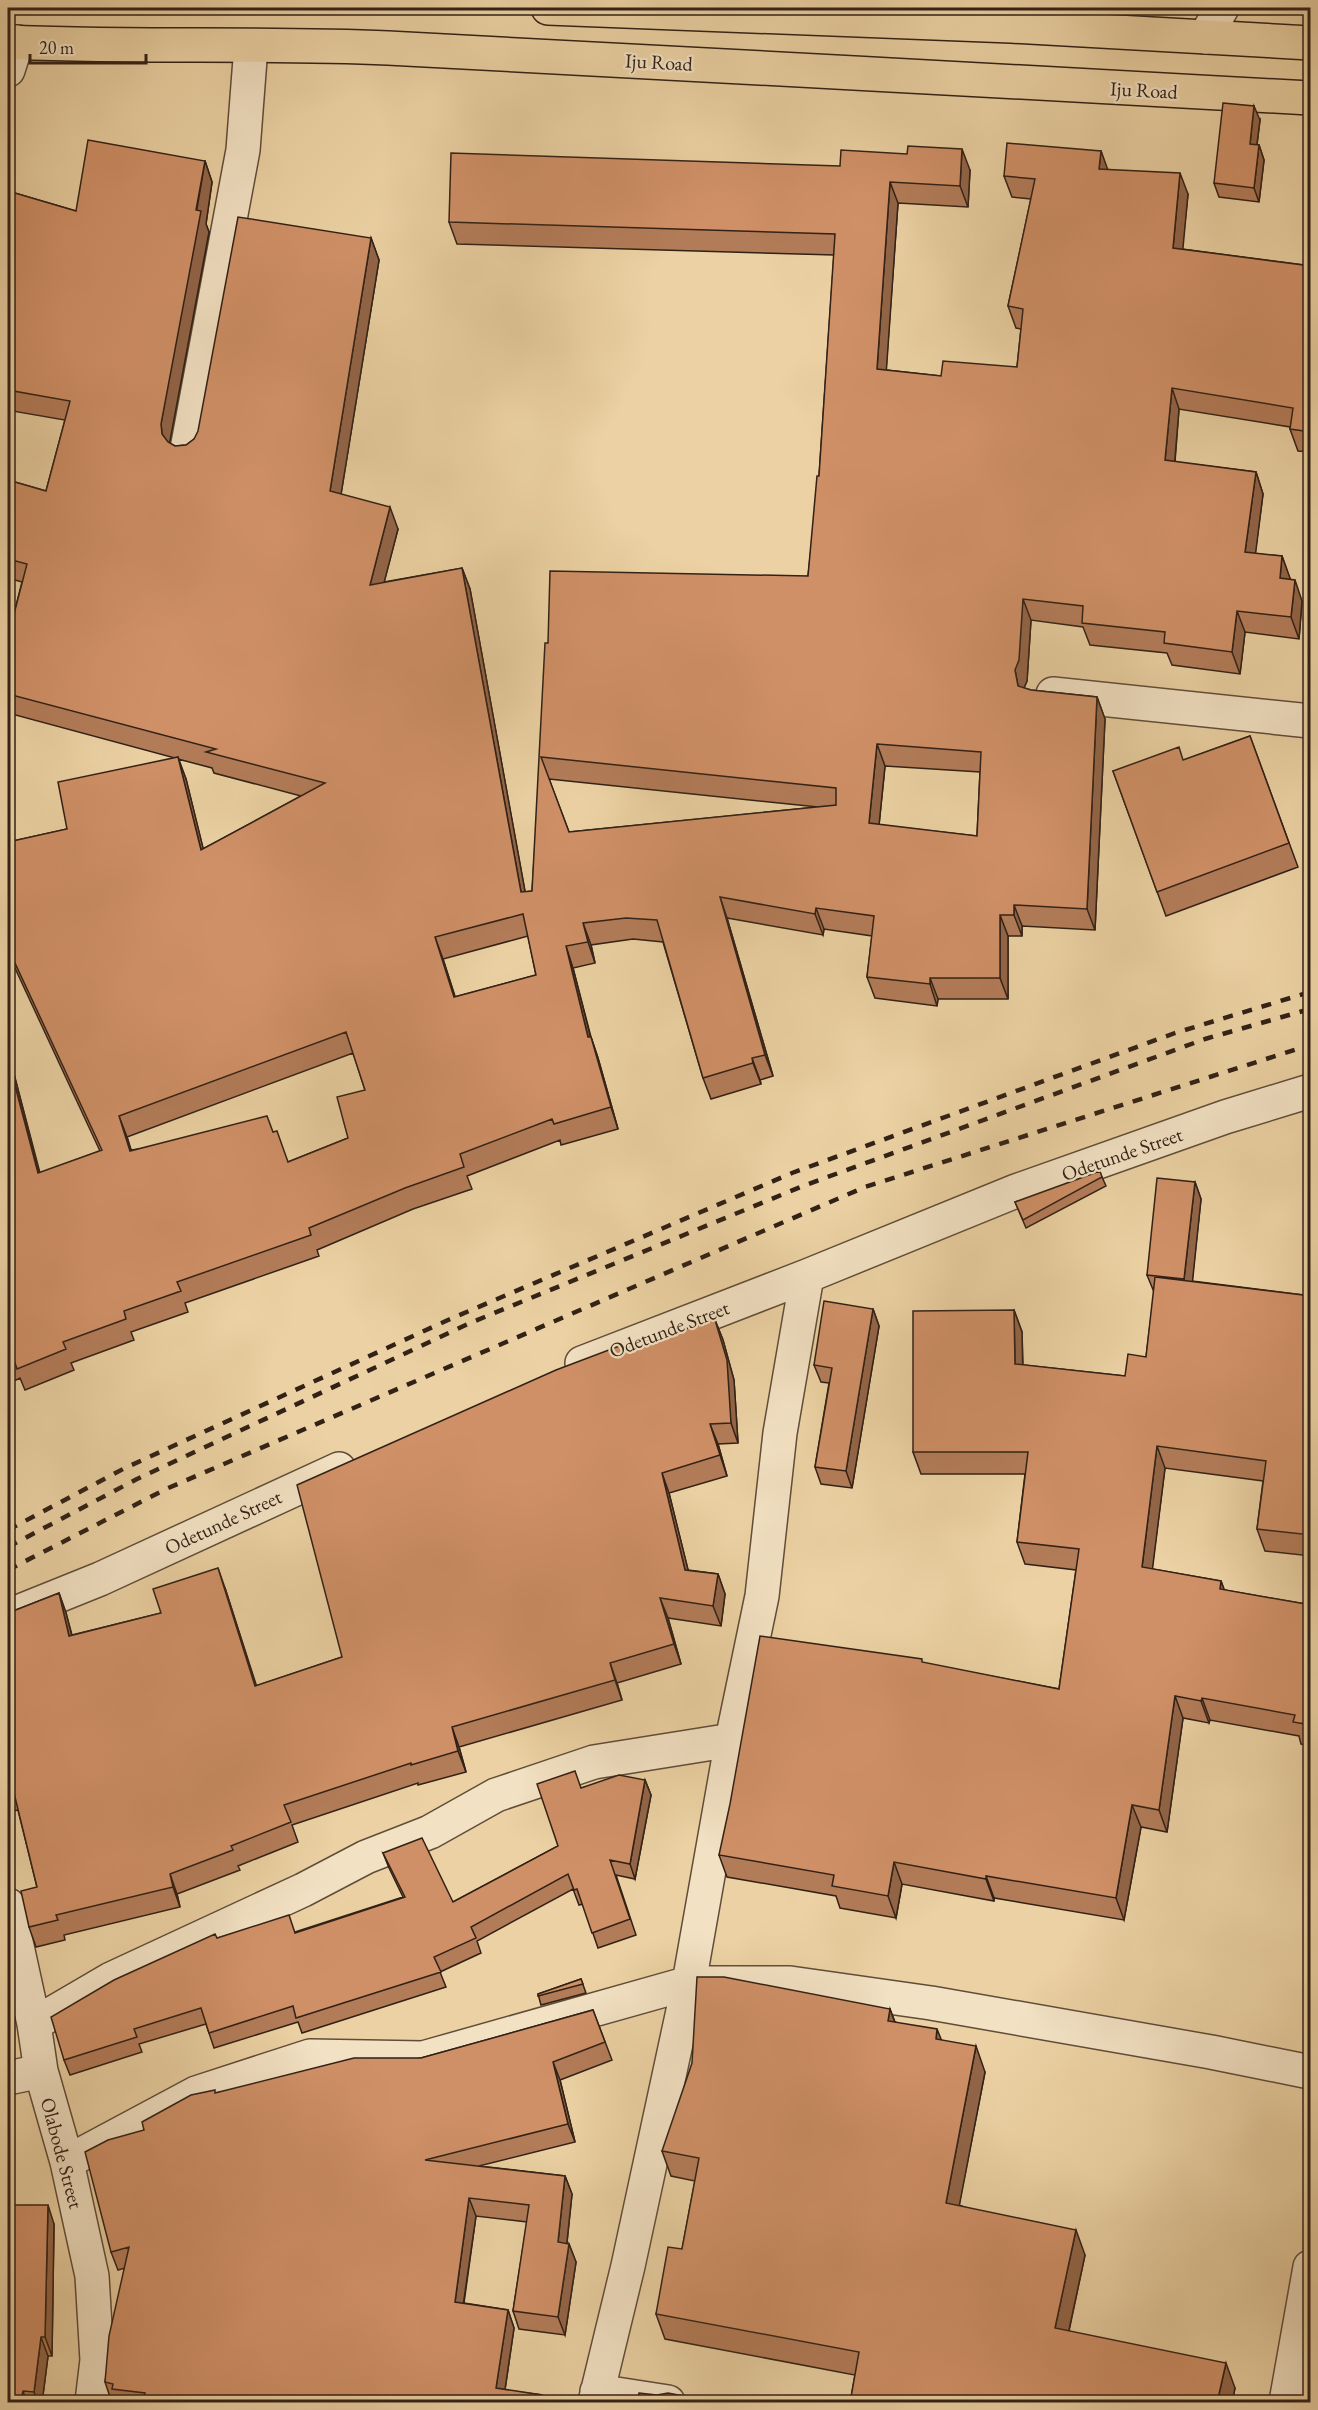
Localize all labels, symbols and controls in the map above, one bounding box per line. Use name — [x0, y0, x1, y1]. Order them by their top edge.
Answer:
scale bar — [30, 27, 146, 65]
text: 20 m — [39, 36, 74, 59]
street label: Iju Road — [624, 47, 694, 77]
street label: Iju Road — [1109, 75, 1179, 105]
street label: Odetunde Street — [1058, 1121, 1187, 1187]
street label: Odetunde Street — [605, 1294, 733, 1364]
street label: Odetunde Street — [160, 1483, 286, 1560]
street label: Olabode Street — [35, 2095, 90, 2212]

